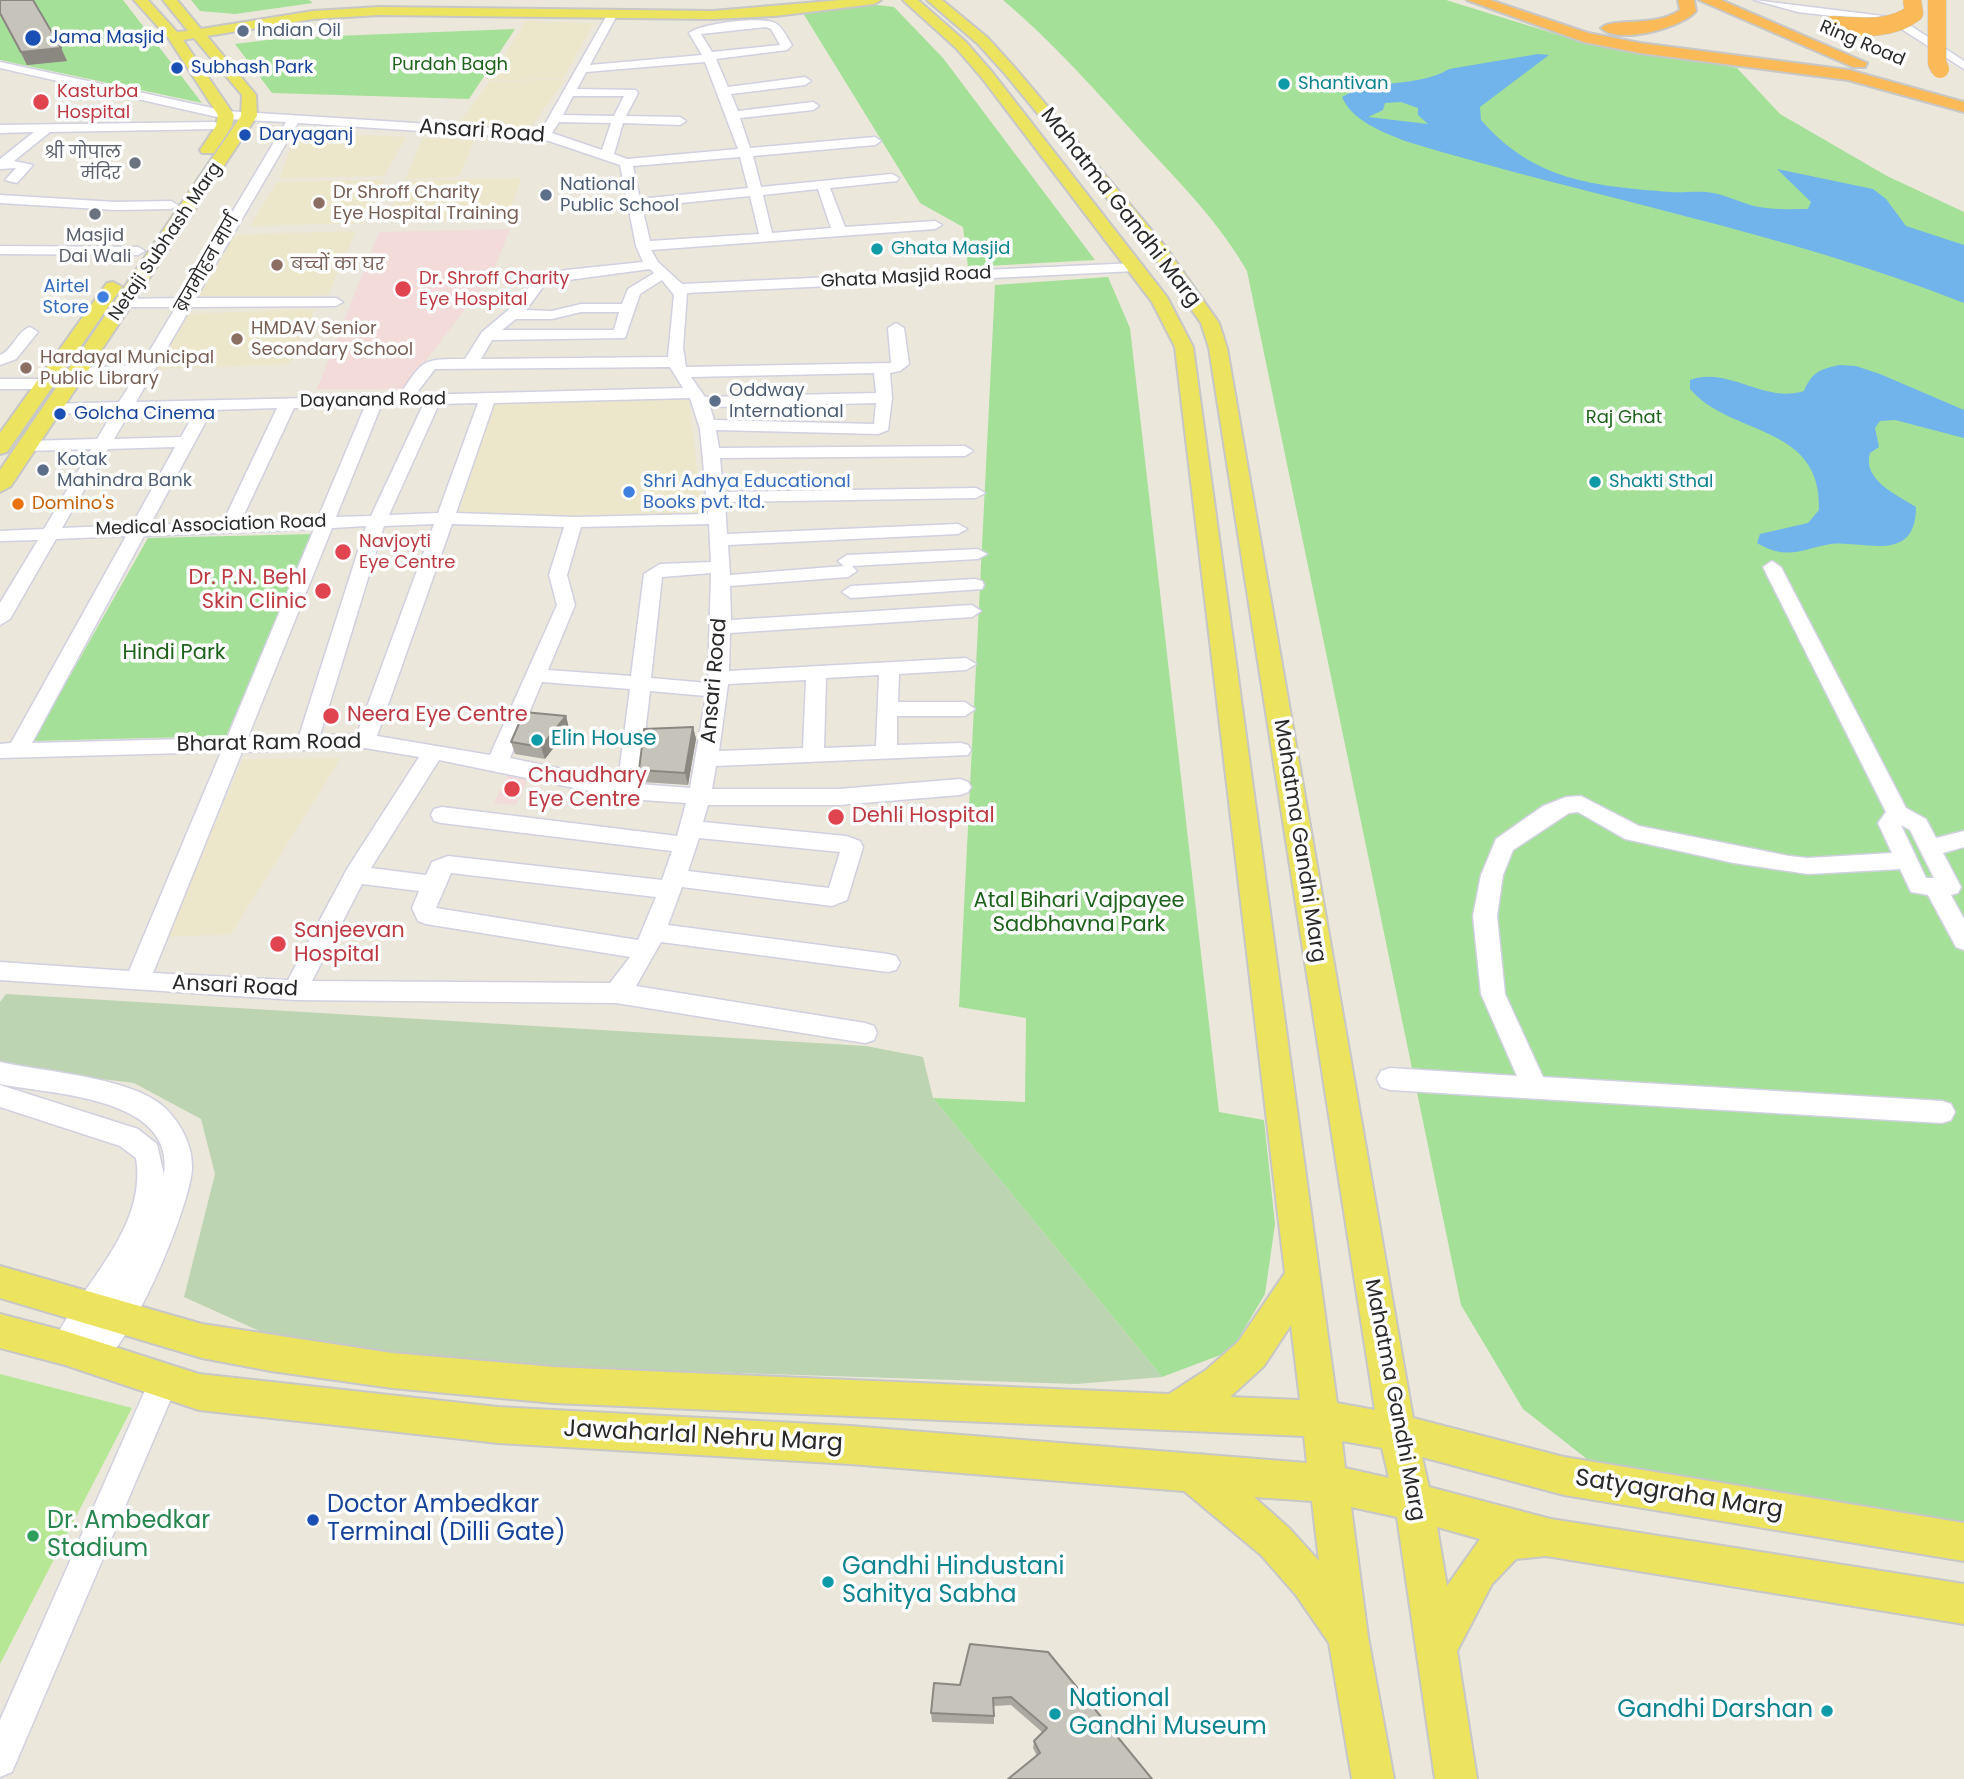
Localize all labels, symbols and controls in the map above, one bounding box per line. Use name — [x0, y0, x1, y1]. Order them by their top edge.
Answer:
street label: Ring Road — [1816, 16, 1908, 72]
place label: Indian Oil — [257, 20, 341, 42]
marker: Indian Oil — [235, 23, 251, 39]
place label: Jama Masjid — [49, 27, 164, 49]
marker: Jama Masjid — [23, 28, 43, 48]
park label: Purdah Bagh — [392, 54, 508, 76]
place label: Subhash Park — [191, 57, 313, 79]
marker: Subhash Park — [169, 60, 185, 76]
place label: Shantivan — [1298, 73, 1389, 95]
marker: Shantivan — [1276, 76, 1292, 92]
place label: Kasturba Hospital — [57, 81, 138, 124]
marker: Kasturba Hospital — [31, 92, 51, 112]
street label: Mahatma Gandhi Marg — [1034, 103, 1206, 313]
street label: Ansari Road — [418, 115, 546, 149]
place label: Daryaganj — [259, 124, 353, 146]
marker: Daryaganj — [237, 127, 253, 143]
place label: श्री गोपाल मंदिर — [44, 142, 121, 184]
marker: श्री गोपाल मंदिर — [127, 155, 143, 171]
street label: Netaji Subhash Marg — [105, 159, 227, 325]
place label: National Public School — [560, 174, 679, 216]
place label: Dr Shroff Charity Eye Hospital Training — [333, 182, 519, 224]
marker: National Public School — [538, 187, 554, 203]
marker: Dr Shroff Charity Eye Hospital Training — [311, 195, 327, 211]
marker: Masjid Dai Wali — [87, 206, 103, 222]
street label: ब्रजमोहन मार्ग — [171, 211, 245, 317]
place label: Masjid Dai Wali — [59, 225, 131, 268]
place label: Ghata Masjid — [891, 238, 1010, 260]
marker: Ghata Masjid — [869, 241, 885, 257]
place label: बच्चों का घर — [291, 254, 384, 276]
marker: बच्चों का घर — [269, 257, 285, 273]
street label: Ghata Masjid Road — [820, 263, 992, 293]
place label: Dr. Shroff Charity Eye Hospital — [419, 268, 569, 310]
place label: Airtel Store — [42, 276, 89, 318]
marker: Dr. Shroff Charity Eye Hospital — [393, 279, 413, 299]
marker: Airtel Store — [95, 289, 111, 305]
place label: HMDAV Senior Secondary School — [251, 318, 413, 360]
marker: HMDAV Senior Secondary School — [229, 331, 245, 347]
place label: Hardayal Municipal Public Library — [40, 347, 214, 390]
marker: Hardayal Municipal Public Library — [18, 360, 34, 376]
place label: Oddway International — [729, 380, 844, 422]
street label: Dayanand Road — [300, 389, 446, 413]
marker: Oddway International — [707, 393, 723, 409]
place label: Golcha Cinema — [74, 403, 215, 425]
marker: Golcha Cinema — [52, 406, 68, 422]
park label: Raj Ghat — [1586, 407, 1662, 429]
place label: Kotak Mahindra Bank — [57, 449, 192, 491]
marker: Kotak Mahindra Bank — [35, 462, 51, 478]
place label: Shri Adhya Educational Books pvt. ltd. — [643, 471, 851, 514]
place label: Shakti Sthal — [1609, 471, 1714, 493]
marker: Shakti Sthal — [1587, 474, 1603, 490]
marker: Shri Adhya Educational Books pvt. ltd. — [621, 484, 637, 500]
place label: Domino's — [32, 493, 115, 515]
marker: Domino's — [10, 496, 26, 512]
street label: Medical Association Road — [95, 511, 327, 541]
place label: Navjoyti Eye Centre — [359, 531, 455, 574]
marker: Navjoyti Eye Centre — [333, 542, 353, 562]
place label: Dr. P.N. Behl Skin Clinic — [188, 566, 307, 616]
marker: Dr. P.N. Behl Skin Clinic — [313, 581, 333, 601]
street label: Ansari Road — [697, 617, 733, 745]
park label: Hindi Park — [122, 641, 226, 667]
place label: Neera Eye Centre — [347, 703, 528, 729]
marker: Neera Eye Centre — [321, 706, 341, 726]
street label: Mahatma Gandhi Marg — [1267, 718, 1331, 964]
place label: Elin House — [551, 727, 657, 753]
street label: Bharat Ram Road — [176, 730, 362, 758]
marker: Elin House — [529, 732, 545, 748]
place label: Chaudhary Eye Centre — [528, 764, 647, 814]
marker: Chaudhary Eye Centre — [502, 779, 522, 799]
place label: Dehli Hospital — [852, 804, 995, 830]
marker: Dehli Hospital — [826, 807, 846, 827]
park label: Atal Bihari Vajpayee Sadbhavna Park — [974, 889, 1184, 939]
place label: Sanjeevan Hospital — [294, 919, 405, 969]
marker: Sanjeevan Hospital — [268, 934, 288, 954]
street label: Ansari Road — [171, 971, 299, 1003]
street label: Mahatma Gandhi Marg — [1358, 1277, 1430, 1523]
street label: Jawaharlal Nehru Marg — [563, 1415, 843, 1459]
street label: Satyagraha Marg — [1573, 1464, 1785, 1526]
place label: Doctor Ambedkar Terminal (Dilli Gate) — [327, 1492, 566, 1548]
place label: Dr. Ambedkar Stadium — [47, 1508, 210, 1564]
marker: Doctor Ambedkar Terminal (Dilli Gate) — [305, 1512, 321, 1528]
marker: Dr. Ambedkar Stadium — [25, 1528, 41, 1544]
place label: Gandhi Hindustani Sahitya Sabha — [842, 1554, 1064, 1610]
marker: Gandhi Hindustani Sahitya Sabha — [820, 1574, 836, 1590]
place label: National Gandhi Museum — [1069, 1686, 1267, 1742]
place label: Gandhi Darshan — [1617, 1697, 1813, 1725]
marker: Gandhi Darshan — [1819, 1703, 1835, 1719]
marker: National Gandhi Museum — [1047, 1706, 1063, 1722]

